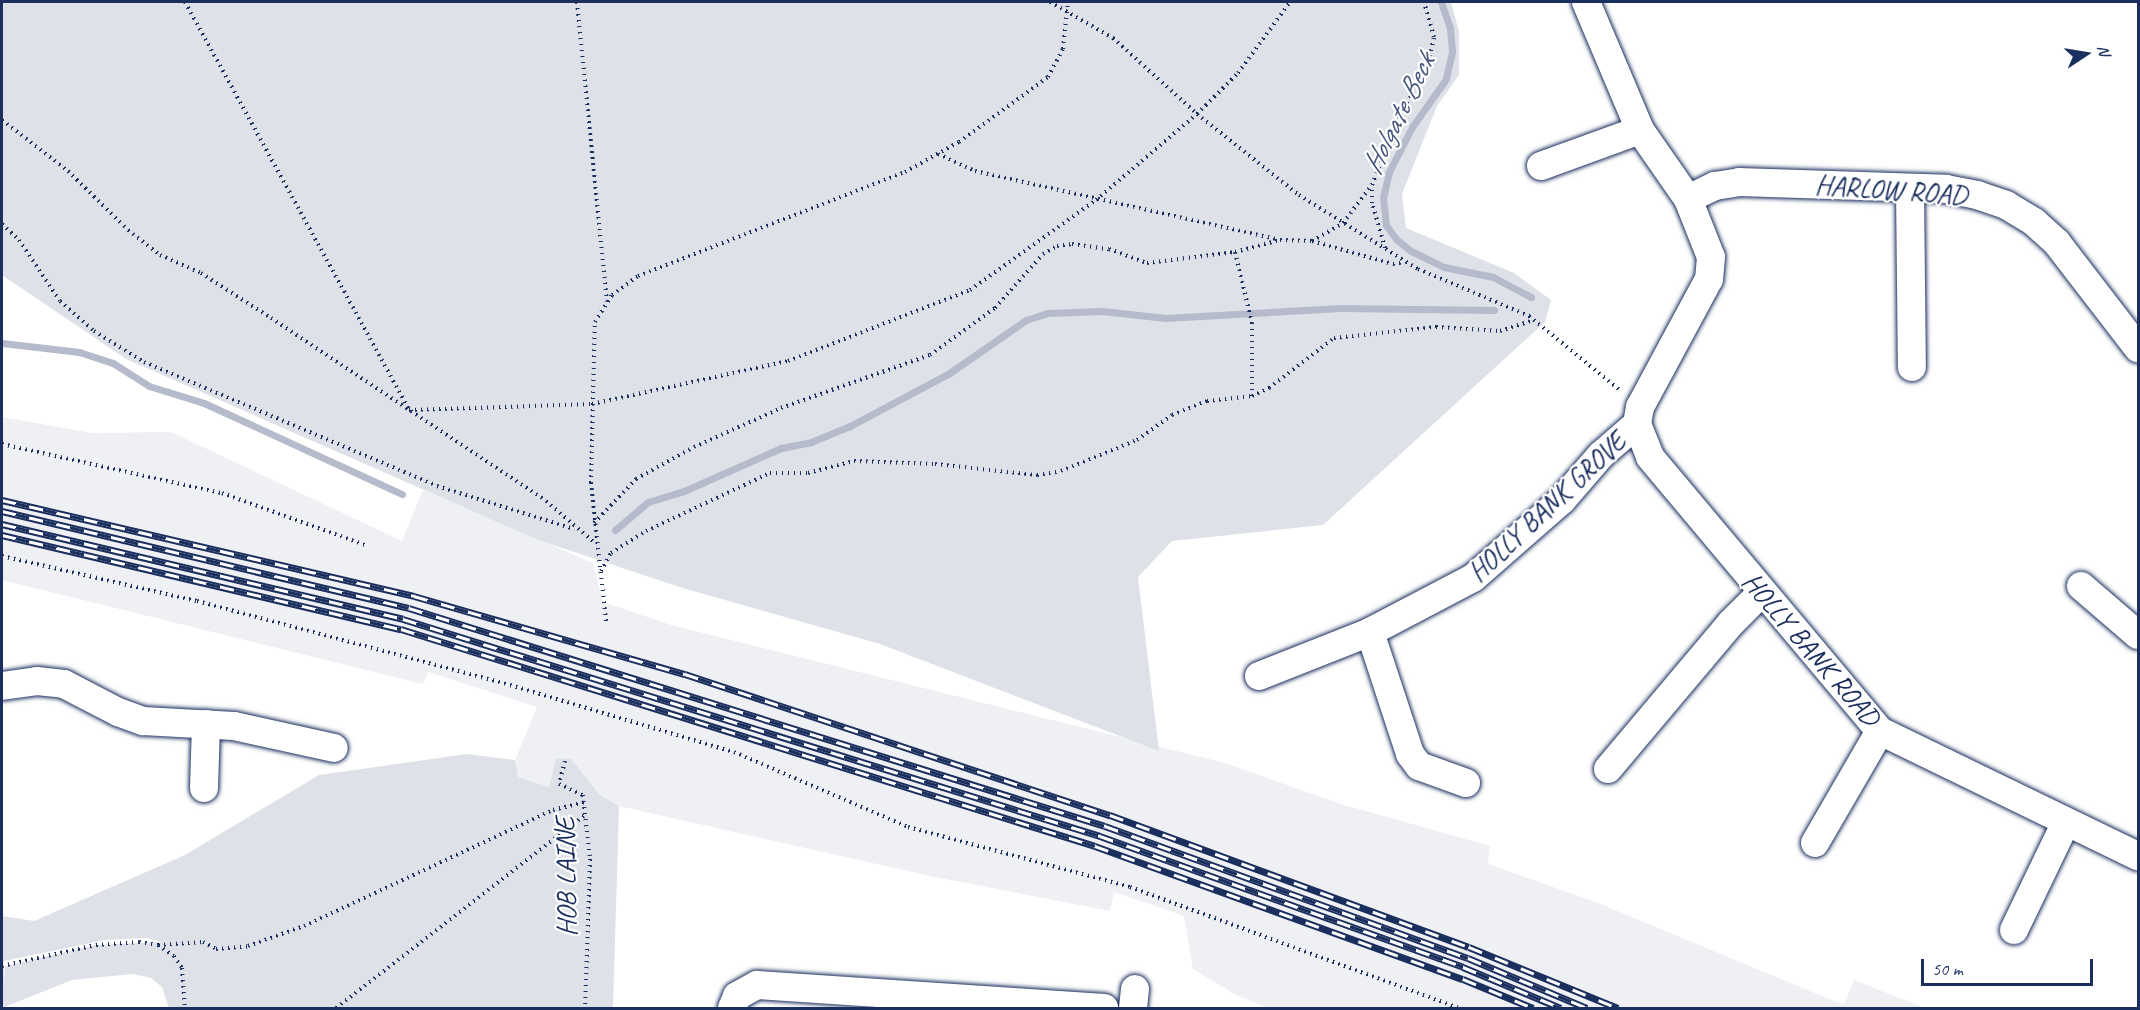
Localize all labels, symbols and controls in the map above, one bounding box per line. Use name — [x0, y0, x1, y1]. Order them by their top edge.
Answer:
north arrow — [2056, 24, 2116, 84]
text: N — [2093, 43, 2114, 57]
water label: Holgate Beck — [1354, 48, 1442, 180]
street label: HARLOW ROAD — [1813, 168, 1969, 212]
street label: HOLLY BANK GROVE — [1460, 425, 1634, 589]
street label: HOLLY BANK ROAD — [1735, 565, 1887, 733]
street label: HOB LAINE — [548, 817, 584, 937]
scale bar — [1924, 947, 2096, 985]
text: 50 m — [1932, 958, 1963, 980]

